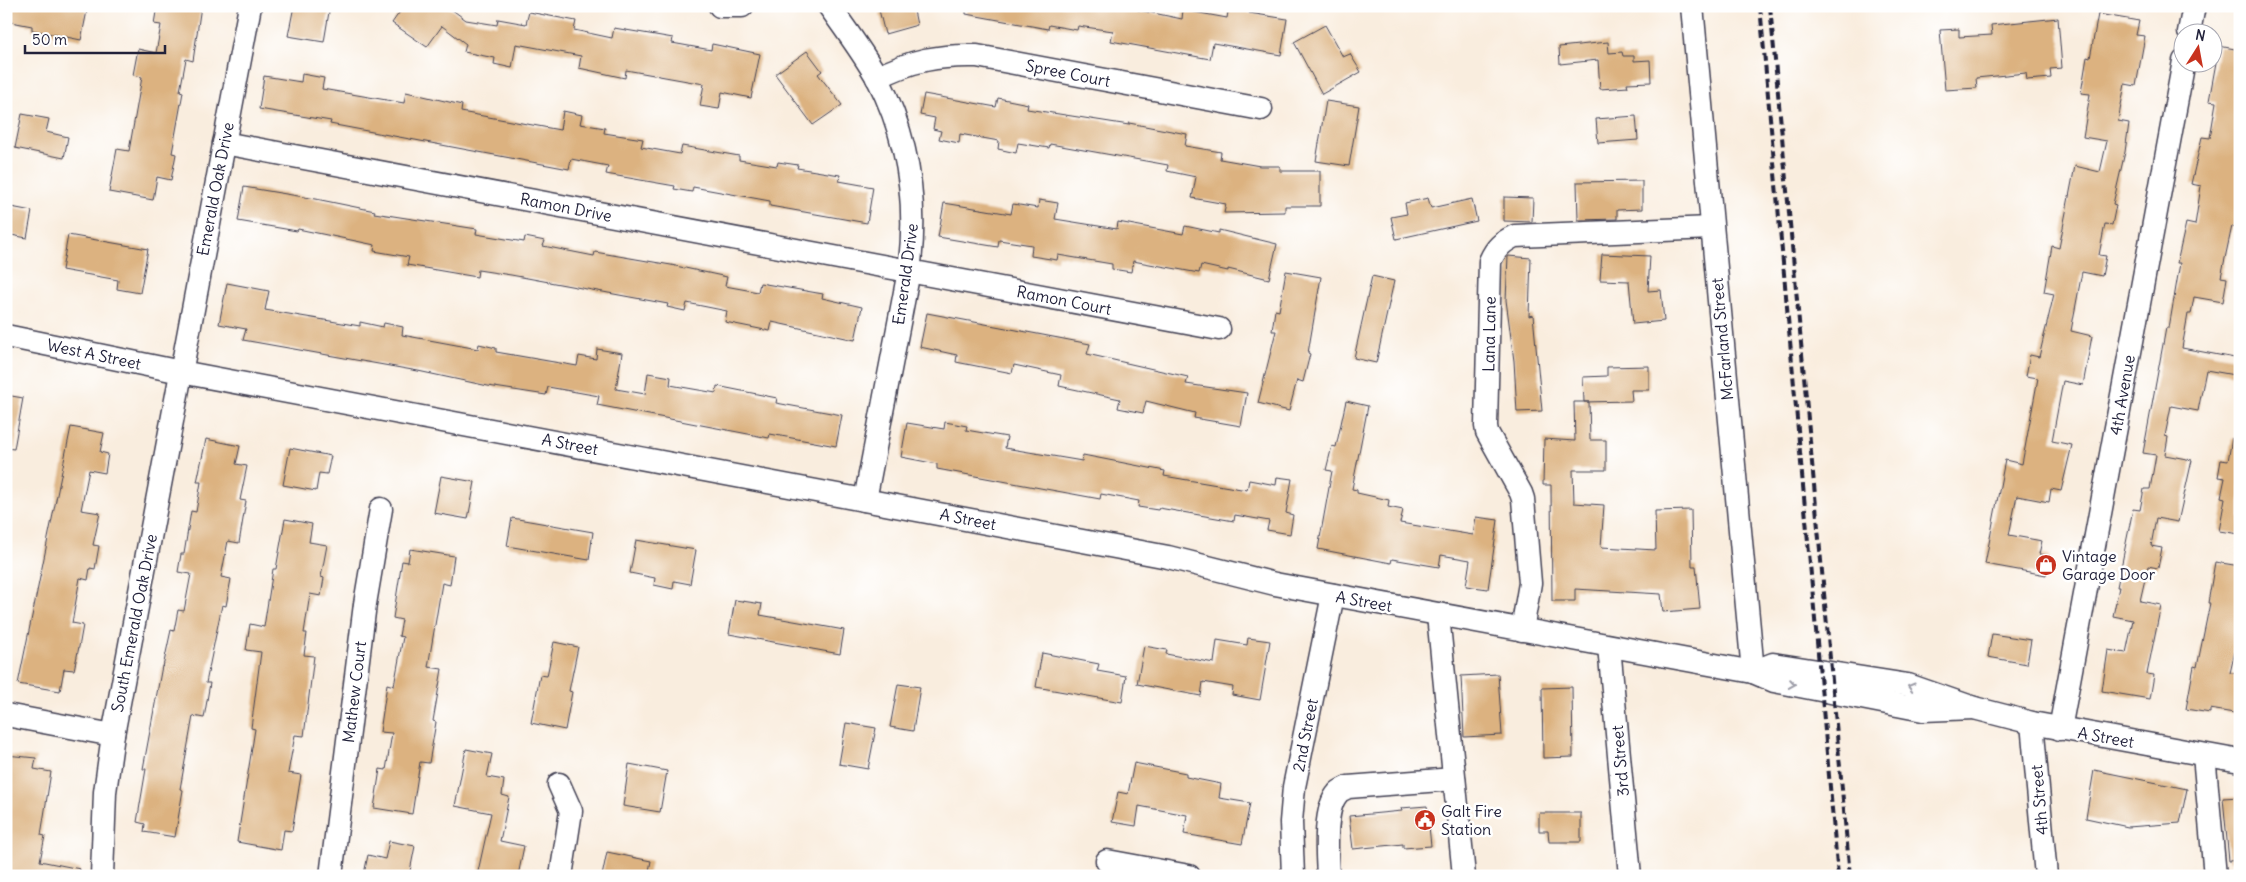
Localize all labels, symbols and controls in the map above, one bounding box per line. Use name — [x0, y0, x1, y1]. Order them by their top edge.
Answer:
scale bar — [25, 22, 165, 54]
north arrow — [2174, 22, 2224, 72]
text: N — [2194, 25, 2207, 45]
text: 50 m — [32, 30, 67, 49]
street label: Spree Court — [1024, 55, 1113, 91]
street label: Emerald Oak Drive — [192, 121, 238, 257]
street label: Ramon Drive — [518, 188, 614, 226]
street label: Emerald Drive — [888, 222, 922, 326]
street label: McFarland Street — [1707, 276, 1737, 401]
street label: Ramon Court — [1015, 281, 1114, 319]
street label: Lana Lane — [1478, 296, 1500, 372]
street label: West A Street — [45, 334, 144, 374]
street label: 4th Avenue — [2105, 353, 2139, 437]
street label: A Street — [540, 429, 600, 459]
street label: A Street — [938, 504, 998, 534]
street label: South Emerald Oak Drive — [107, 532, 161, 714]
place label: Vintage Garage Door — [2062, 546, 2156, 584]
shop icon: Vintage Garage Door — [2034, 553, 2058, 577]
street label: A Street — [1334, 586, 1394, 616]
street label: Mathew Court — [338, 639, 370, 744]
one-way arrow — [1788, 678, 1796, 688]
one-way arrow — [1906, 682, 1915, 693]
street label: 2nd Street — [1288, 696, 1322, 773]
street label: A Street — [2076, 722, 2136, 752]
street label: 3rd Street — [1607, 724, 1633, 797]
street label: 4th Street — [2026, 763, 2052, 836]
place label: Galt Fire Station — [1441, 801, 1502, 839]
public building icon: Galt Fire Station — [1413, 808, 1437, 832]

